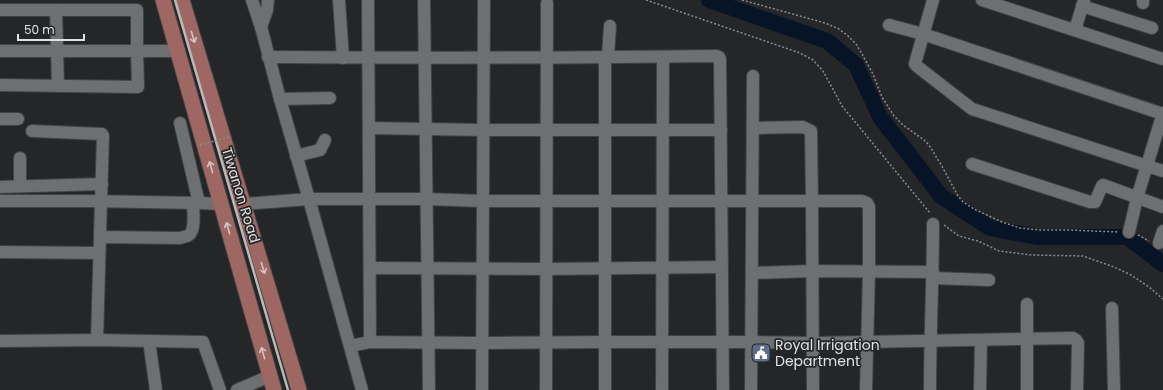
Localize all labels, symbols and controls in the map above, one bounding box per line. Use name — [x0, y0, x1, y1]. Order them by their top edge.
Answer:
scale bar — [18, 16, 84, 42]
text: 50 m — [24, 21, 55, 38]
one-way arrow — [190, 31, 197, 44]
street label: Tiwanon Road — [217, 145, 265, 245]
one-way arrow — [207, 160, 214, 173]
one-way arrow — [224, 221, 231, 234]
one-way arrow — [260, 261, 267, 274]
place label: Royal Irrigation Department — [775, 335, 880, 371]
public building icon: Royal Irrigation Department — [750, 342, 772, 364]
one-way arrow — [259, 346, 266, 359]

